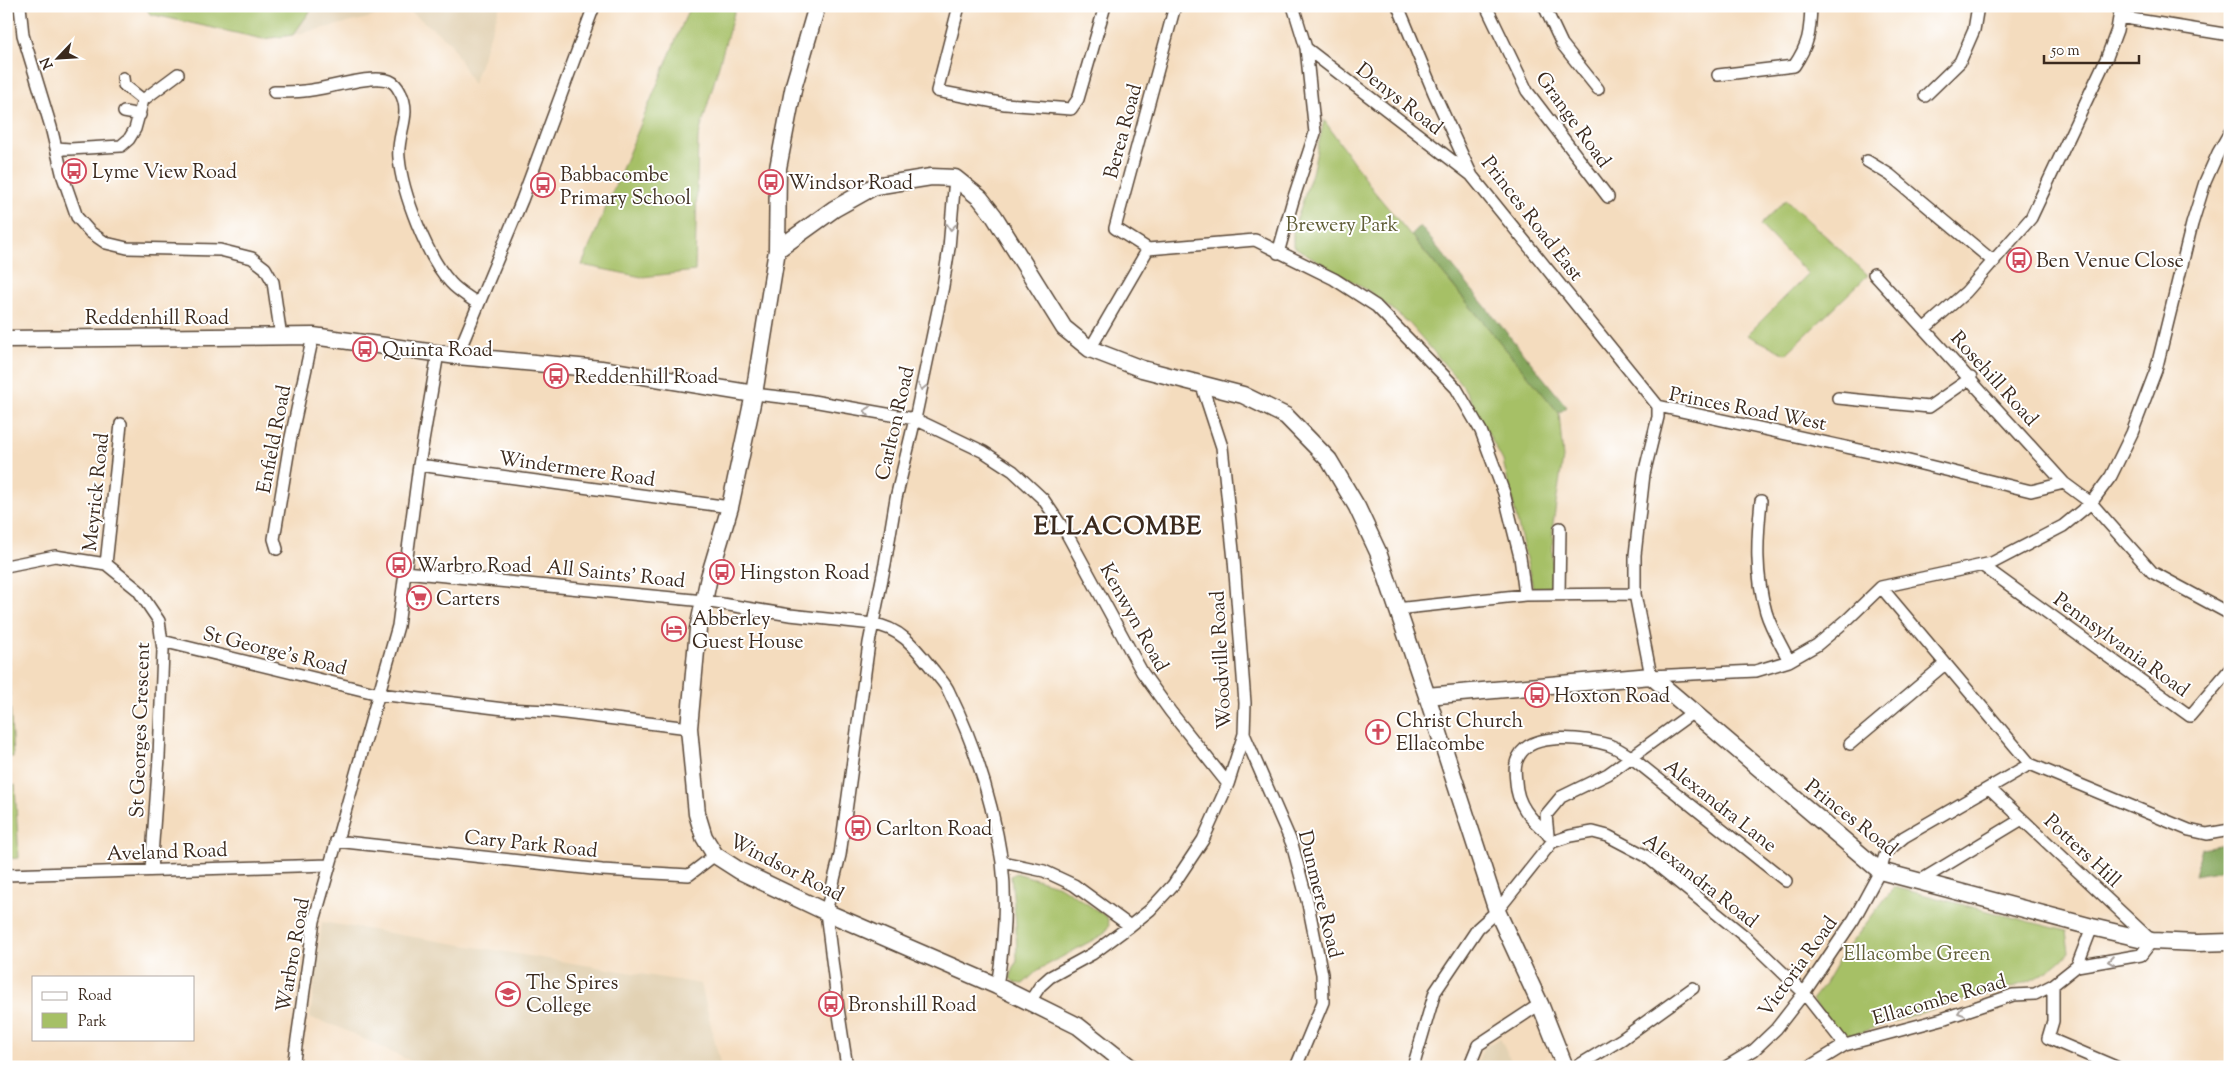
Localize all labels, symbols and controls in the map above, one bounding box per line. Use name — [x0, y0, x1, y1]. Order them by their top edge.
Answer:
north arrow — [32, 32, 82, 82]
scale bar — [2044, 32, 2138, 64]
text: 50 m — [2050, 41, 2080, 62]
text: N — [37, 53, 59, 72]
street label: Denys Road — [1349, 57, 1448, 143]
street label: Grange Road — [1527, 66, 1617, 175]
street label: Berea Road — [1098, 81, 1151, 182]
street label: Princes Road East — [1473, 151, 1589, 288]
bus stop icon: Lyme View Road — [61, 158, 87, 184]
place label: Lyme View Road — [92, 159, 237, 188]
place label: Babbacombe Primary School — [560, 162, 692, 214]
bus stop icon: Windsor Road — [758, 169, 784, 195]
place label: Windsor Road — [788, 170, 913, 199]
bus stop icon: Babbacombe Primary School — [530, 172, 556, 198]
park label: Brewery Park — [1286, 212, 1398, 241]
one-way arrow — [946, 223, 957, 231]
bus stop icon: Ben Venue Close — [2006, 247, 2032, 273]
place label: Ben Venue Close — [2036, 248, 2184, 277]
street label: Reddenhill Road — [85, 305, 229, 334]
street label: Rosehill Road — [1942, 326, 2044, 434]
bus stop icon: Quinta Road — [352, 336, 378, 362]
place label: Quinta Road — [382, 337, 493, 366]
bus stop icon: Reddenhill Road — [543, 363, 569, 389]
place label: Reddenhill Road — [574, 364, 718, 393]
street label: Carlton Road — [869, 364, 924, 484]
street label: Princes Road West — [1666, 381, 1829, 440]
one-way arrow — [917, 382, 928, 391]
street label: Enfield Road — [251, 383, 300, 496]
one-way arrow — [863, 406, 871, 416]
street label: Meyrick Road — [77, 431, 118, 553]
street label: Windermere Road — [496, 445, 657, 496]
district label: ELLACOMBE — [1034, 510, 1202, 546]
bus stop icon: Warbro Road — [386, 552, 412, 578]
place label: Warbro Road — [416, 553, 532, 582]
street label: All Saints' Road — [545, 554, 687, 597]
bus stop icon: Hingston Road — [709, 559, 735, 585]
street label: Kenwyn Road — [1091, 559, 1175, 678]
place label: Hingston Road — [740, 560, 870, 589]
supermarket icon: Carters — [406, 585, 432, 611]
place label: Carters — [436, 586, 500, 615]
street label: Pennsylvania Road — [2046, 587, 2195, 705]
street label: Woodville Road — [1204, 590, 1241, 730]
place label: Abberley Guest House — [692, 606, 804, 658]
hotel icon: Abberley Guest House — [661, 616, 687, 642]
street label: St George's Road — [199, 621, 350, 684]
street label: St Georges Crescent — [124, 642, 159, 818]
bus stop icon: Hoxton Road — [1524, 682, 1550, 708]
place label: Hoxton Road — [1554, 683, 1670, 712]
place label: Christ Church Ellacombe — [1396, 708, 1523, 760]
church icon: Christ Church Ellacombe — [1365, 719, 1391, 745]
street label: Alexandra Lane — [1657, 753, 1782, 861]
street label: Princes Road — [1798, 773, 1903, 865]
street label: Potters Hill — [2036, 808, 2127, 896]
bus stop icon: Carlton Road — [845, 815, 871, 841]
place label: Carlton Road — [876, 816, 992, 845]
street label: Cary Park Road — [463, 824, 599, 867]
street label: Windsor Road — [724, 828, 848, 911]
street label: Dunmere Road — [1289, 828, 1348, 962]
street label: Alexandra Road — [1636, 828, 1763, 936]
street label: Aveland Road — [106, 837, 228, 870]
street label: Warbro Road — [270, 896, 319, 1015]
street label: Victoria Road — [1752, 911, 1846, 1024]
park label: Ellacombe Green — [1843, 941, 1991, 970]
one-way arrow — [2107, 956, 2116, 966]
street label: Ellacombe Road — [1869, 968, 2010, 1034]
place label: The Spires College — [526, 970, 619, 1022]
legend — [32, 976, 195, 1040]
school or university icon: The Spires College — [495, 981, 521, 1007]
text: Road — [78, 986, 112, 1007]
bus stop icon: Bronshill Road — [818, 991, 844, 1017]
place label: Bronshill Road — [848, 992, 977, 1021]
one-way arrow — [1957, 1007, 1965, 1017]
text: Park — [78, 1012, 107, 1033]

